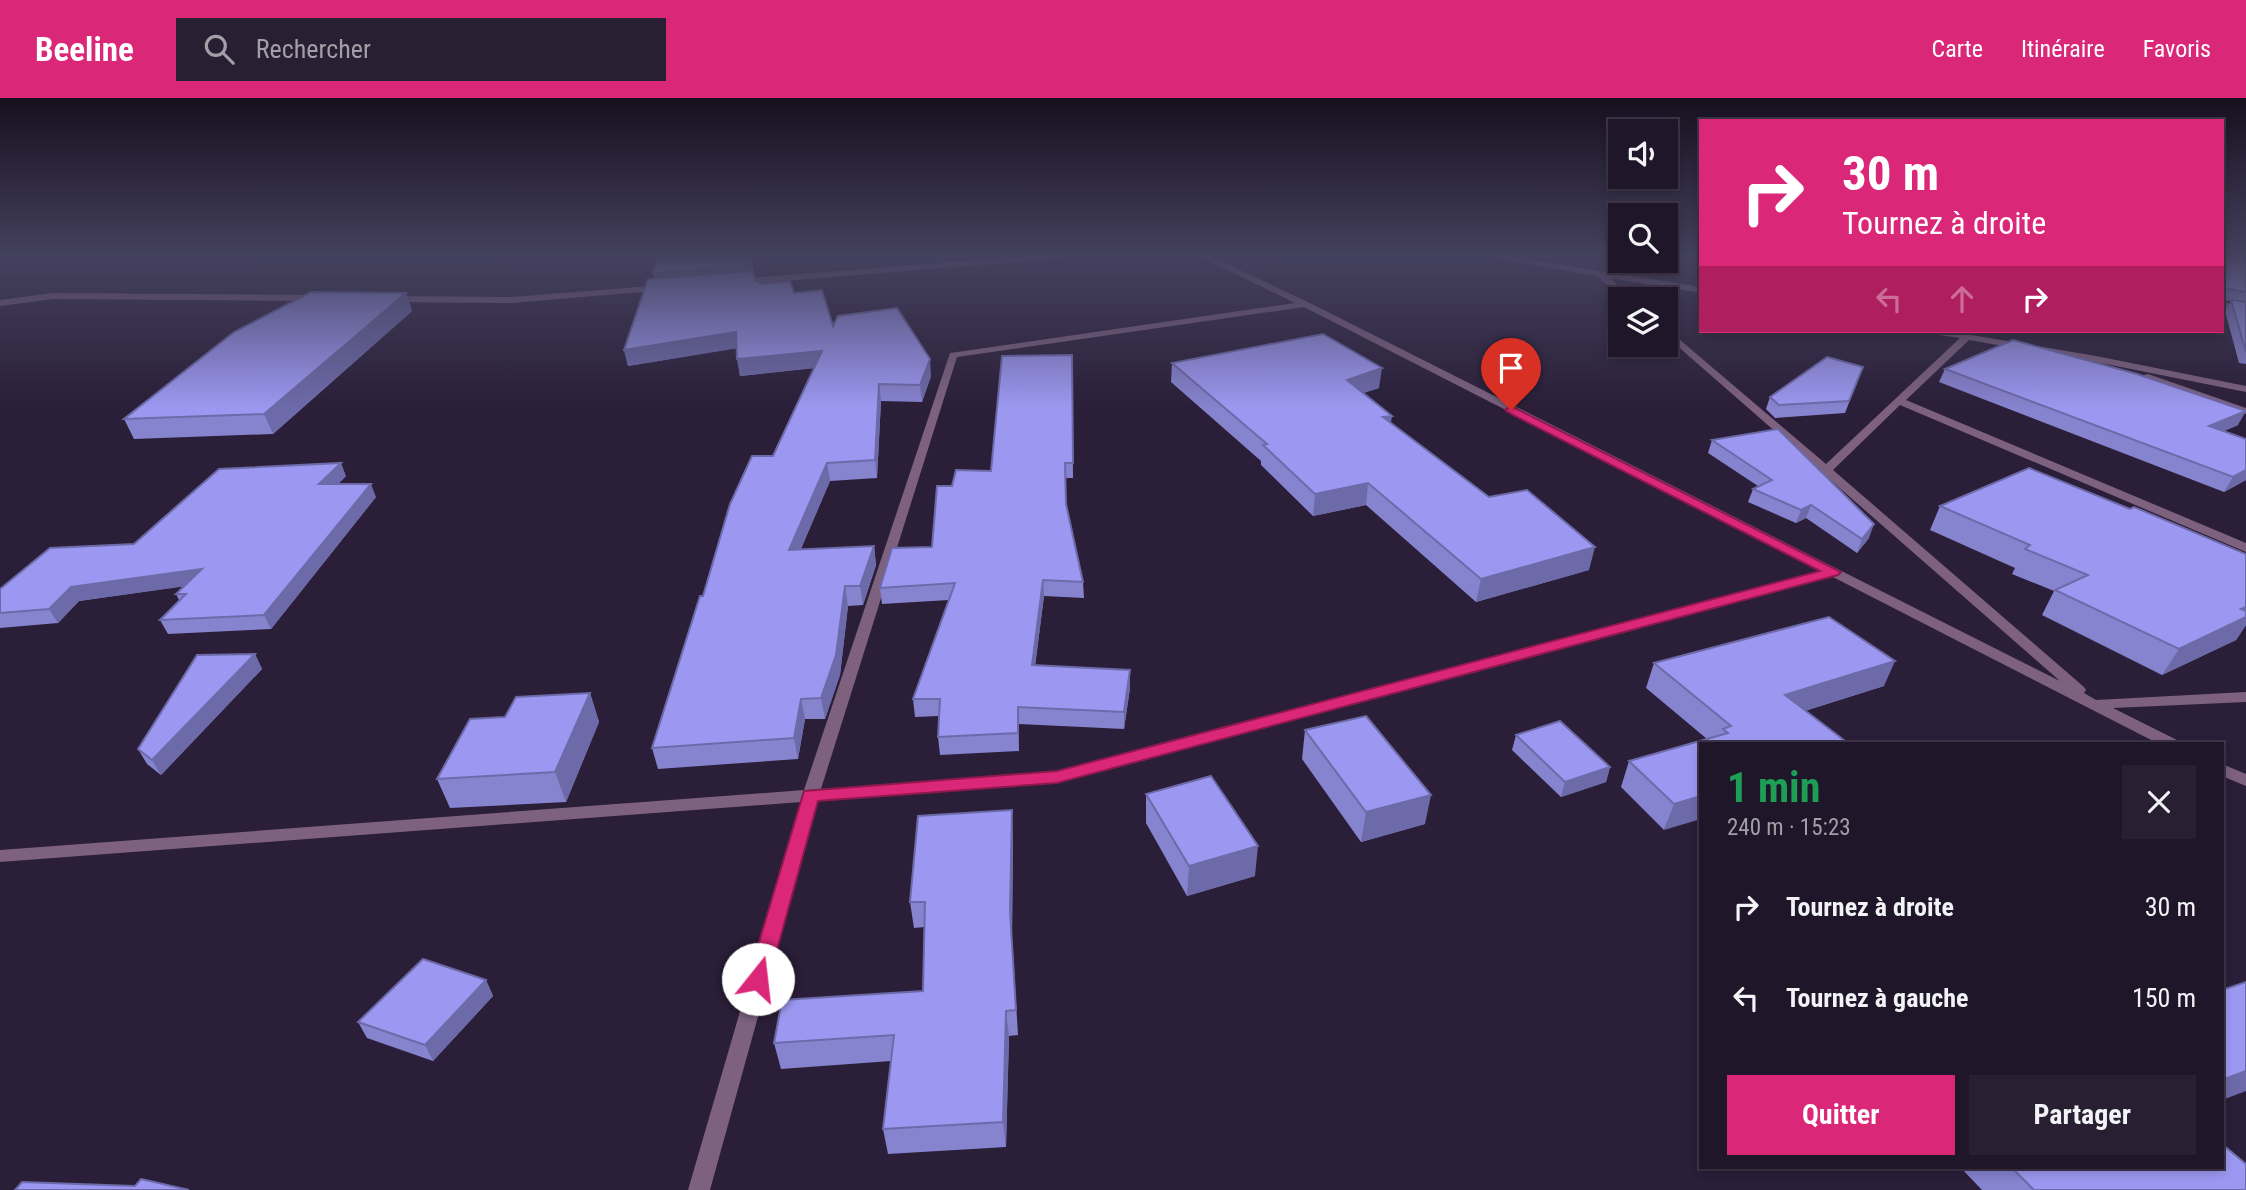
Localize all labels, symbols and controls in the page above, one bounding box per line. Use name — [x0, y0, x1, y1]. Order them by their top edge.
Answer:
search box — [176, 18, 666, 81]
text: Beeline — [35, 30, 134, 69]
icon: search — [200, 30, 238, 68]
text: Rechercher — [256, 34, 371, 64]
text: Carte — [1932, 35, 1983, 63]
text: Itinéraire — [2021, 35, 2105, 63]
text: Favoris — [2143, 35, 2211, 63]
map controls — [1608, 119, 1678, 357]
button: sound — [1608, 119, 1678, 189]
text: 30 m — [1842, 145, 1939, 202]
icon: right — [1727, 147, 1818, 238]
button: search — [1608, 203, 1678, 273]
text: Tournez à droite — [1842, 204, 2046, 242]
icon: left — [1870, 280, 1908, 318]
icon: ahead — [1943, 280, 1981, 318]
icon: right — [2016, 280, 2054, 318]
button: layers — [1608, 287, 1678, 357]
pin — [1481, 338, 1541, 410]
icon: arrive — [1492, 349, 1530, 387]
text: 1 min — [1727, 763, 1820, 812]
button: close — [2122, 765, 2196, 839]
text: 240 m · 15:23 — [1727, 814, 1851, 841]
icon: right — [1727, 888, 1765, 926]
text: Tournez à droite — [1786, 892, 1954, 922]
text: 30 m — [2145, 892, 2196, 922]
position arrow — [721, 942, 795, 1016]
icon: left — [1727, 979, 1765, 1017]
text: Tournez à gauche — [1786, 983, 1968, 1013]
text: 150 m — [2132, 983, 2196, 1013]
button: Quitter — [1727, 1075, 1955, 1155]
button: Partager — [1969, 1075, 2196, 1155]

